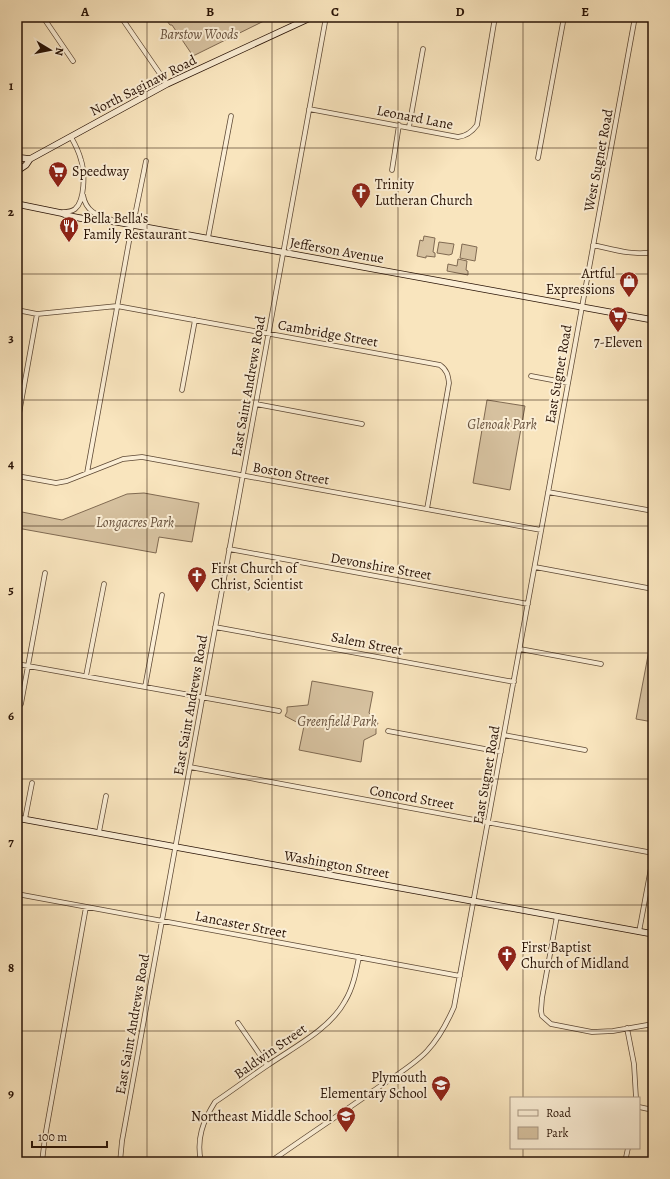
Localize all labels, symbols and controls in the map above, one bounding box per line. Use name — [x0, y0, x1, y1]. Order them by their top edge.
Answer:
text: A — [80, 3, 90, 20]
text: B — [206, 3, 214, 20]
text: C — [331, 3, 339, 20]
text: D — [455, 3, 465, 20]
text: E — [581, 3, 589, 20]
park label: Barstow Woods — [160, 25, 239, 44]
north arrow — [30, 30, 70, 70]
text: N — [51, 46, 67, 57]
street label: North Saginaw Road — [87, 50, 200, 121]
text: 1 — [9, 77, 14, 94]
street label: Leonard Lane — [375, 101, 455, 134]
street label: West Sugnet Road — [579, 107, 618, 214]
supermarket icon: Speedway — [47, 160, 69, 188]
place label: Speedway — [72, 162, 130, 181]
place label: Trinity Lutheran Church — [375, 175, 473, 210]
church icon: Trinity Lutheran Church — [350, 181, 372, 209]
text: 2 — [8, 203, 15, 220]
place label: Bella Bella's Family Restaurant — [83, 209, 187, 244]
restaurant icon: Bella Bella's Family Restaurant — [58, 215, 80, 243]
street label: Jefferson Avenue — [288, 233, 385, 268]
place label: Artful Expressions — [546, 264, 616, 299]
shop icon: Artful Expressions — [618, 270, 640, 298]
supermarket icon: 7-Eleven — [607, 305, 629, 333]
street label: East Saint Andrews Road — [227, 314, 270, 458]
street label: Cambridge Street — [276, 315, 380, 352]
street label: East Sugnet Road — [540, 323, 577, 425]
text: 3 — [8, 329, 14, 346]
place label: 7-Eleven — [594, 333, 643, 352]
park label: Glenoak Park — [467, 415, 537, 434]
text: 4 — [8, 455, 14, 472]
street label: Boston Street — [251, 457, 331, 490]
park label: Longacres Park — [96, 513, 174, 532]
street label: Devonshire Street — [329, 548, 433, 585]
place label: First Church of Christ, Scientist — [211, 559, 304, 594]
church icon: First Church of Christ, Scientist — [186, 565, 208, 593]
text: 5 — [8, 581, 14, 598]
street label: Salem Street — [330, 627, 405, 660]
street label: East Saint Andrews Road — [169, 633, 212, 777]
text: 6 — [8, 707, 14, 724]
park label: Greenfield Park — [297, 712, 377, 731]
street label: East Sugnet Road — [468, 724, 505, 826]
street label: Concord Street — [368, 781, 456, 814]
text: 7 — [8, 833, 14, 850]
street label: Washington Street — [282, 846, 391, 883]
street label: Lancaster Street — [194, 906, 289, 943]
place label: First Baptist Church of Midland — [521, 938, 629, 973]
church icon: First Baptist Church of Midland — [496, 944, 518, 972]
street label: East Saint Andrews Road — [111, 952, 154, 1096]
text: 8 — [8, 959, 14, 976]
street label: Baldwin Street — [230, 1019, 311, 1083]
place label: Plymouth Elementary School — [320, 1068, 428, 1103]
school or university icon: Plymouth Elementary School — [430, 1074, 452, 1102]
text: 9 — [8, 1085, 14, 1102]
legend — [510, 1097, 640, 1149]
school or university icon: Northeast Middle School — [335, 1105, 357, 1133]
text: Road — [546, 1105, 572, 1121]
place label: Northeast Middle School — [191, 1107, 333, 1126]
scale bar — [32, 1123, 107, 1149]
text: Park — [546, 1125, 569, 1141]
text: 100 m — [38, 1129, 67, 1145]

